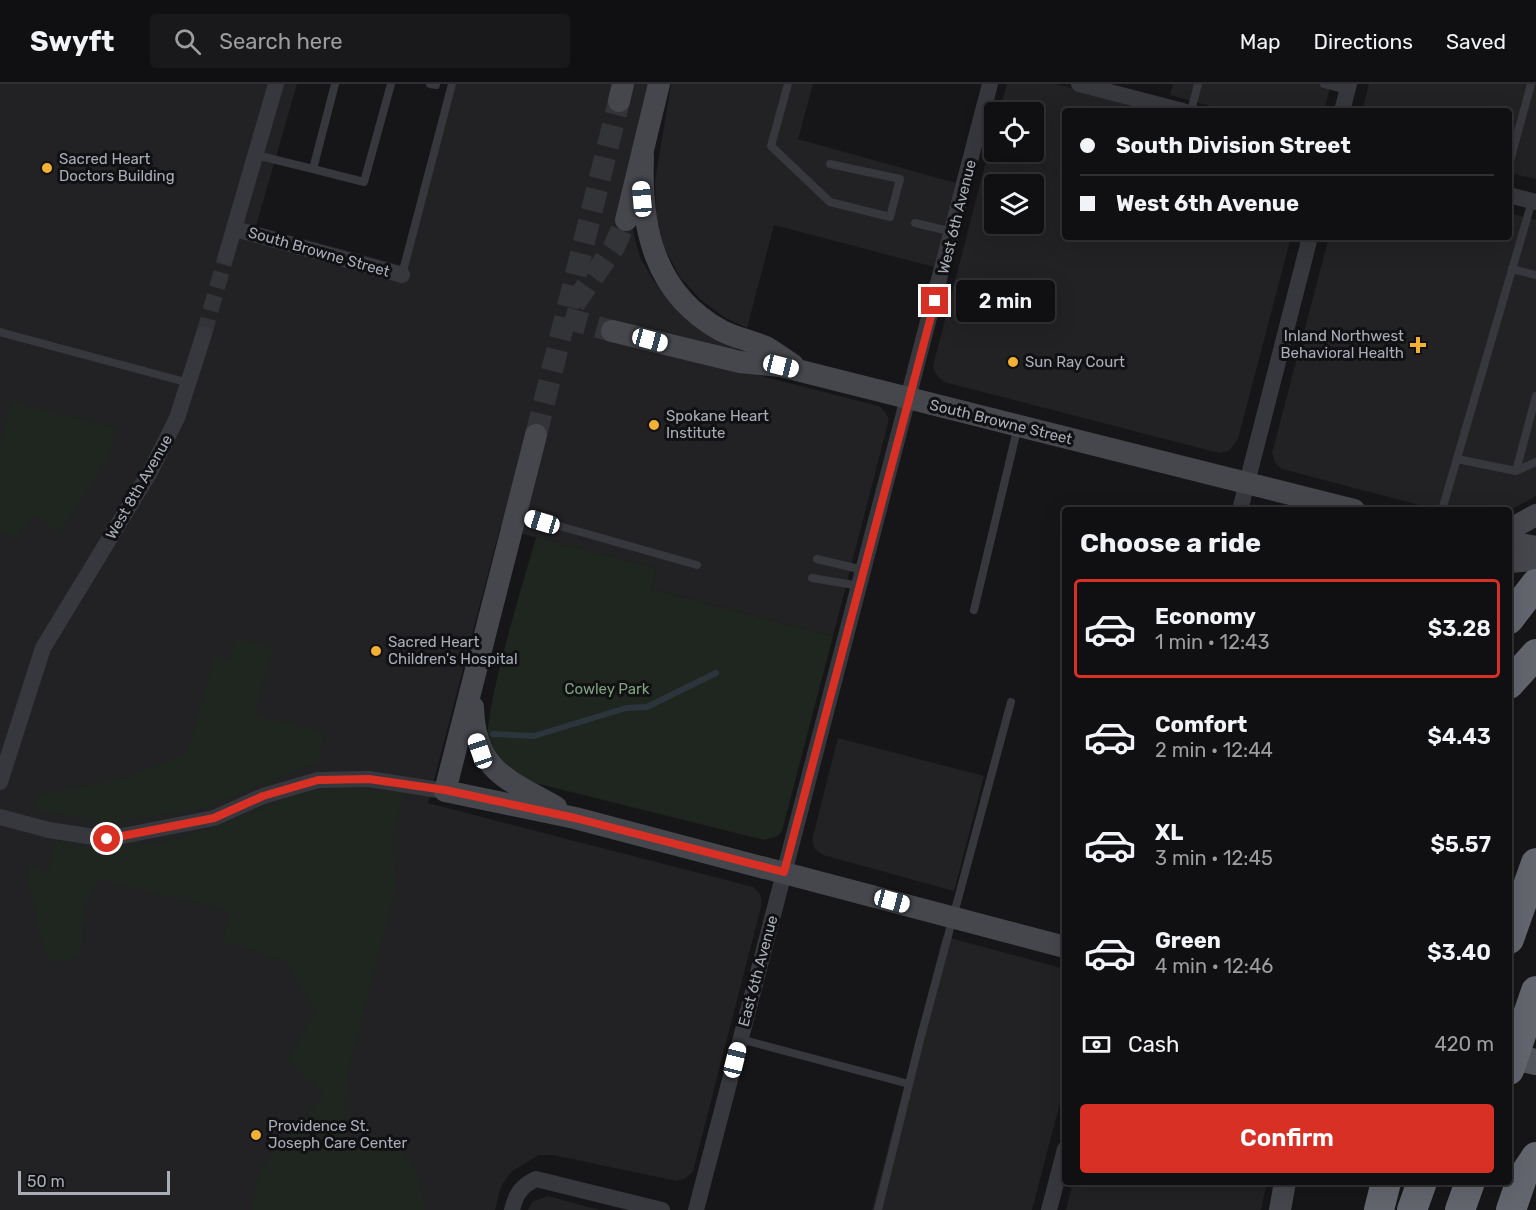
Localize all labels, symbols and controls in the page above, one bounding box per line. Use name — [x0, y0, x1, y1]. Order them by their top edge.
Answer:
search box — [150, 14, 570, 68]
text: Swyft — [30, 25, 114, 58]
icon: search — [171, 25, 204, 58]
text: Search here — [219, 28, 343, 55]
text: Map — [1240, 29, 1281, 54]
text: Directions — [1314, 29, 1413, 54]
text: Saved — [1446, 29, 1506, 54]
map controls — [984, 102, 1044, 234]
button: locate — [984, 102, 1044, 162]
text: South Division Street — [1116, 132, 1351, 159]
place label: Sacred Heart Doctors Building — [59, 150, 175, 185]
street label: West 6th Avenue — [934, 158, 980, 276]
marker: Sacred Heart Doctors Building — [40, 161, 54, 175]
button: layers — [984, 174, 1044, 234]
car — [631, 180, 653, 218]
text: West 6th Avenue — [1116, 190, 1299, 217]
street label: South Browne Street — [246, 223, 392, 281]
callout: 2 min — [956, 280, 1055, 322]
route end — [921, 287, 948, 314]
text: 2 min — [979, 289, 1032, 313]
car — [630, 327, 670, 353]
place label: Inland Northwest Behavioral Health — [1281, 327, 1404, 362]
marker: Inland Northwest Behavioral Health — [1409, 336, 1427, 354]
car — [761, 353, 801, 379]
place label: Sun Ray Court — [1025, 353, 1125, 371]
marker: Sun Ray Court — [1006, 355, 1020, 369]
street label: South Browne Street — [928, 396, 1074, 448]
place label: Spokane Heart Institute — [666, 407, 769, 442]
marker: Spokane Heart Institute — [647, 418, 661, 432]
street label: West 8th Avenue — [102, 432, 176, 542]
car — [522, 508, 562, 536]
text: Choose a ride — [1080, 527, 1261, 559]
icon: car — [1083, 602, 1137, 656]
text: Economy — [1155, 603, 1256, 630]
text: $3.28 — [1428, 615, 1491, 642]
text: 1 min · 12:43 — [1155, 630, 1269, 654]
place label: Sacred Heart Children's Hospital — [388, 633, 518, 668]
marker: Sacred Heart Children's Hospital — [369, 644, 383, 658]
park label: Cowley Park — [565, 680, 650, 698]
icon: car — [1083, 710, 1137, 764]
text: Comfort — [1155, 711, 1247, 738]
text: $4.43 — [1427, 723, 1491, 750]
car — [466, 731, 494, 771]
text: 2 min · 12:44 — [1155, 738, 1273, 762]
icon: car — [1083, 818, 1137, 872]
text: XL — [1155, 819, 1183, 846]
route start — [93, 825, 120, 852]
text: $5.57 — [1431, 831, 1491, 858]
text: 3 min · 12:45 — [1155, 846, 1273, 870]
car — [872, 888, 912, 914]
street label: East 6th Avenue — [734, 913, 782, 1029]
icon: car — [1083, 926, 1137, 980]
text: Green — [1155, 927, 1221, 954]
text: $3.40 — [1427, 939, 1491, 966]
text: 4 min · 12:46 — [1155, 954, 1273, 978]
icon: cash — [1080, 1028, 1113, 1061]
text: Cash — [1128, 1031, 1179, 1058]
text: 420 m — [1434, 1032, 1494, 1056]
car — [722, 1040, 748, 1080]
button: Confirm — [1080, 1104, 1494, 1173]
place label: Providence St. Joseph Care Center — [268, 1117, 407, 1152]
marker: Providence St. Joseph Care Center — [249, 1128, 263, 1142]
scale bar — [18, 1168, 170, 1196]
text: 50 m — [27, 1172, 65, 1191]

